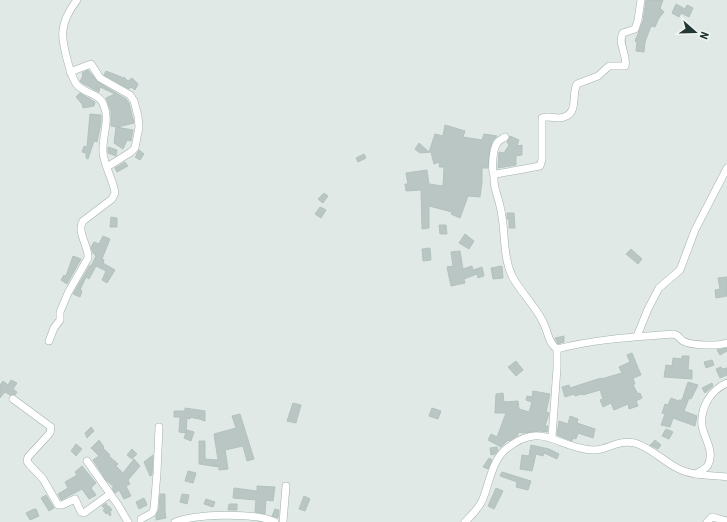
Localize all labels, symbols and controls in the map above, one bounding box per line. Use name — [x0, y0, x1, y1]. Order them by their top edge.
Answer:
north arrow — [675, 12, 715, 52]
text: N — [697, 30, 711, 41]

